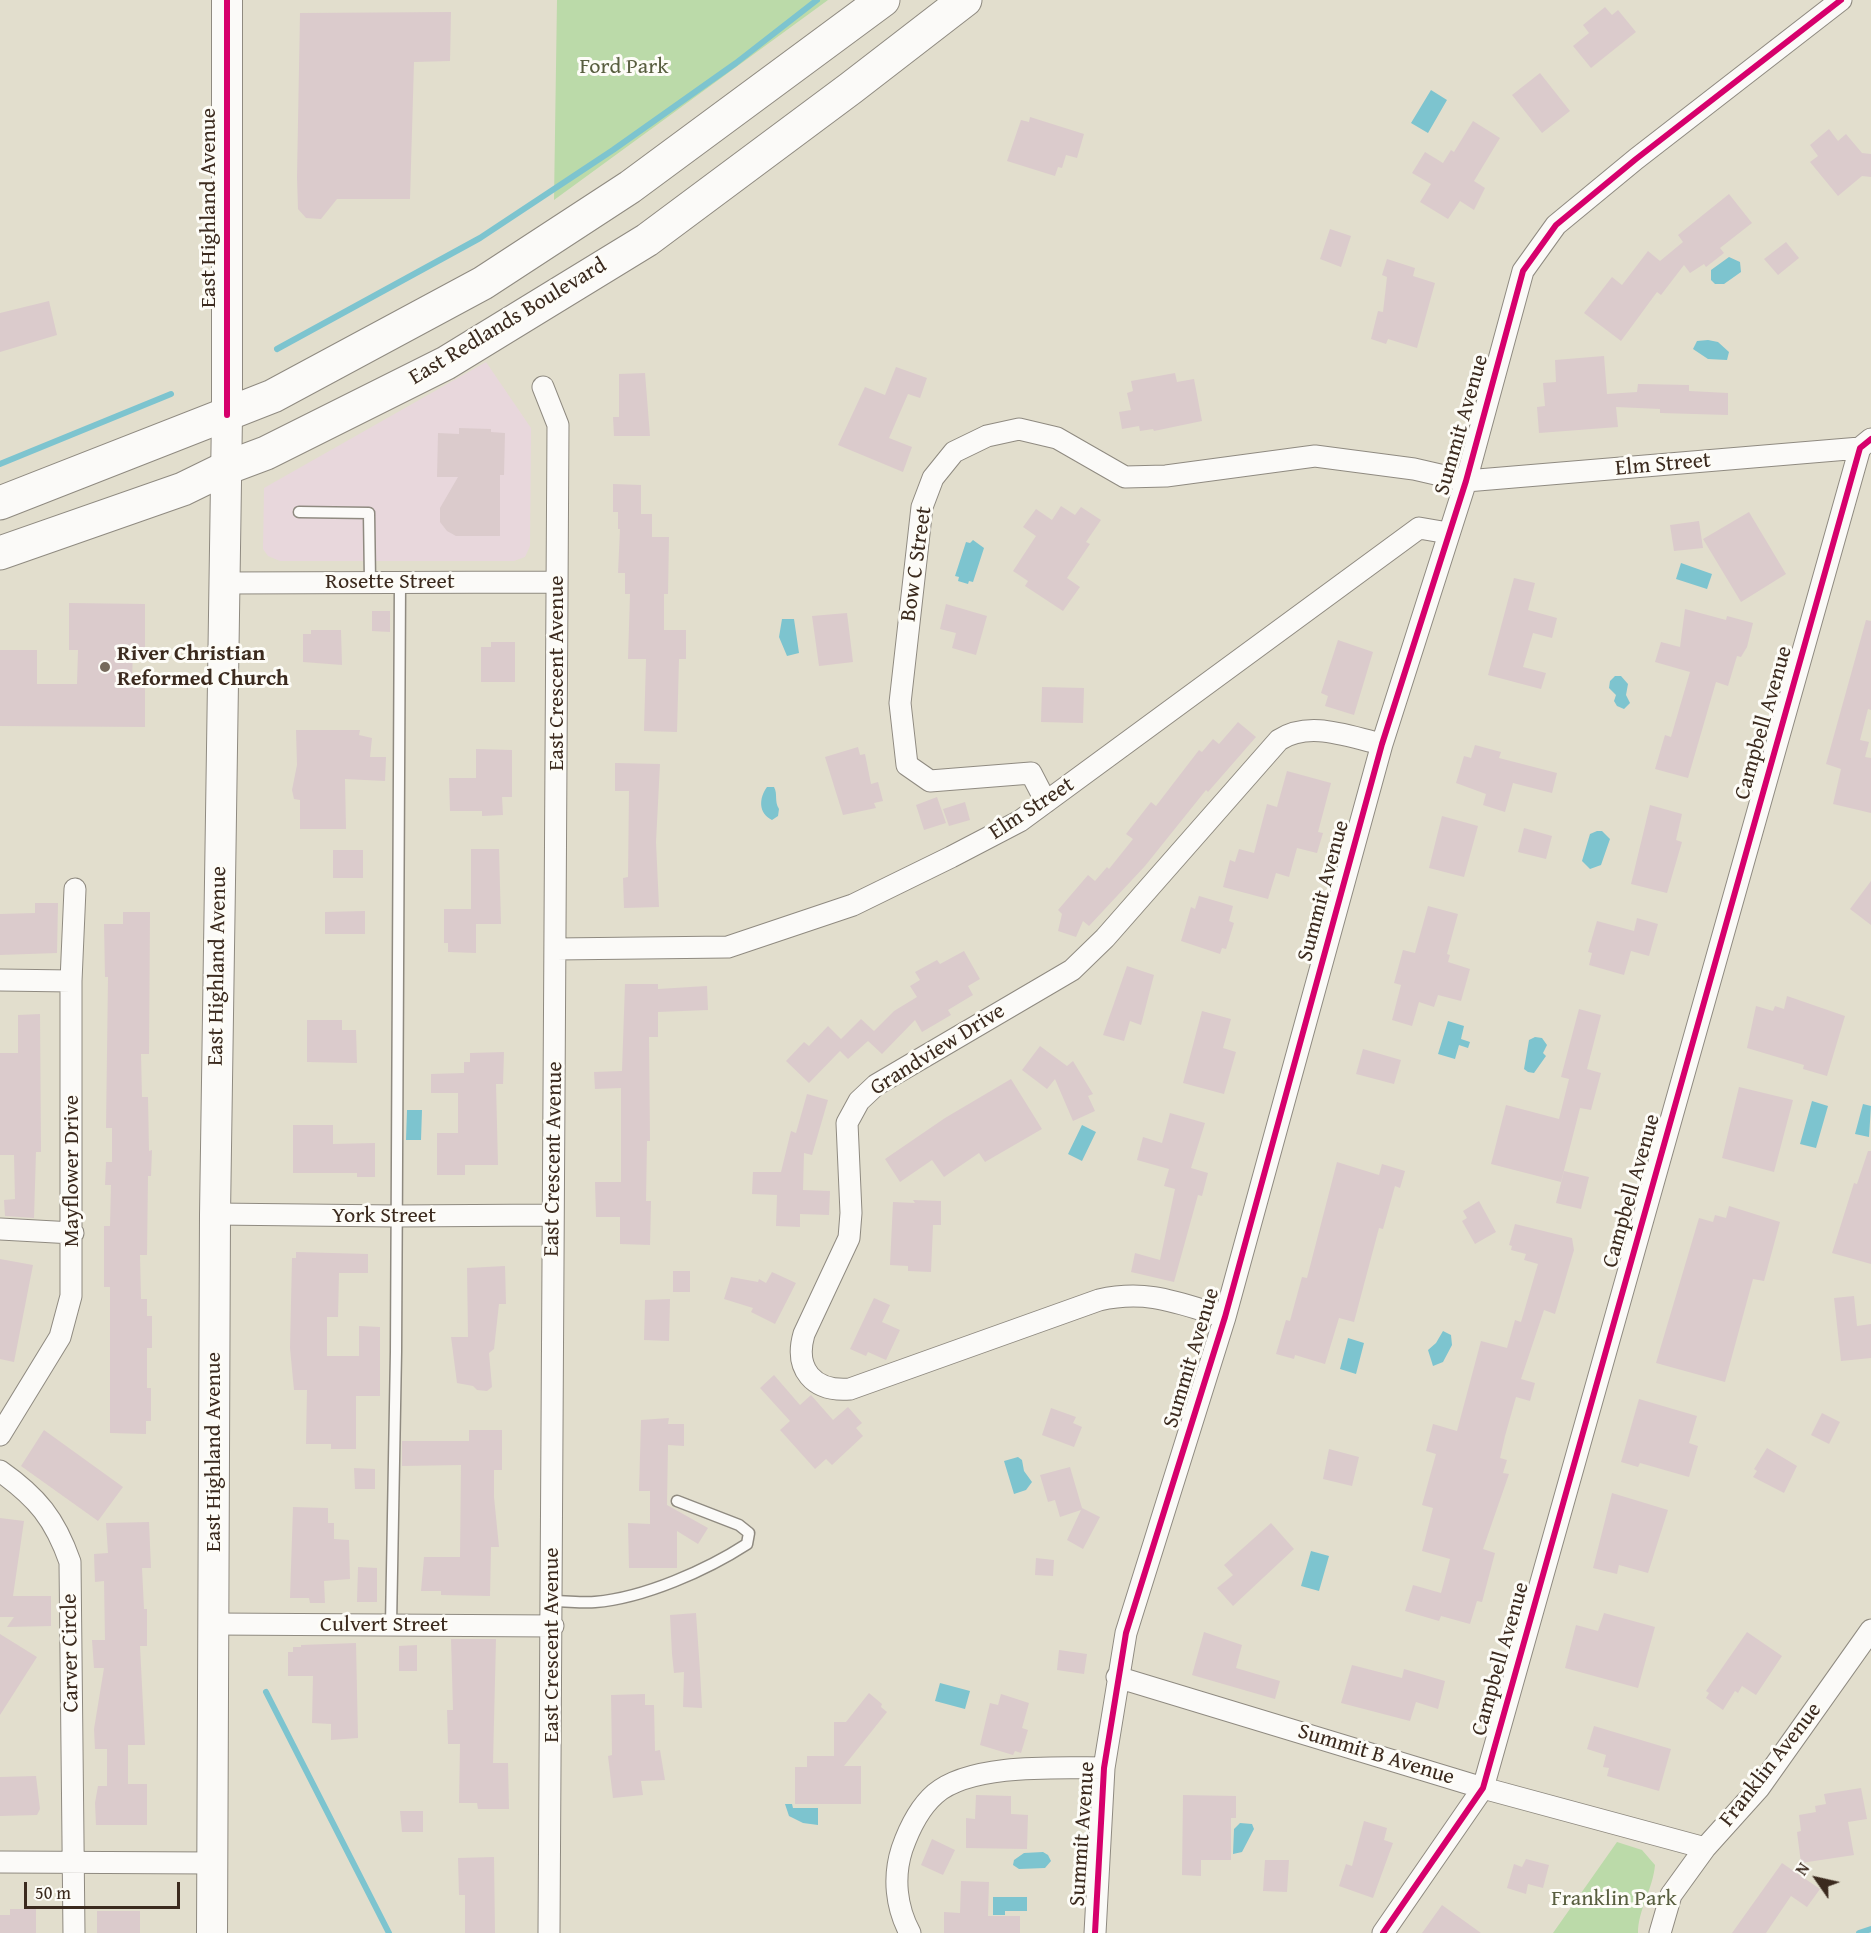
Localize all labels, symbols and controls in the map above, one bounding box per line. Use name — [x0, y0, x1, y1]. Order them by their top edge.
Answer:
park label: Ford Park — [580, 54, 668, 80]
street label: East Highland Avenue — [196, 108, 222, 308]
street label: East Redlands Boulevard — [405, 253, 611, 391]
street label: Summit Avenue — [1429, 352, 1495, 498]
street label: Elm Street — [1614, 448, 1712, 482]
street label: Bow C Street — [896, 505, 938, 623]
street label: Rosette Street — [325, 569, 455, 595]
street label: East Crescent Avenue — [544, 575, 570, 771]
place label: River Christian Reformed Church — [117, 641, 289, 692]
street label: Campbell Avenue — [1729, 643, 1799, 803]
marker: River Christian Reformed Church — [98, 660, 112, 674]
street label: Elm Street — [985, 772, 1079, 846]
street label: Summit Avenue — [1292, 818, 1356, 964]
street label: East Highland Avenue — [203, 866, 233, 1066]
street label: Grandview Drive — [866, 998, 1010, 1102]
street label: East Crescent Avenue — [539, 1061, 569, 1257]
street label: Mayflower Drive — [59, 1095, 85, 1247]
street label: Campbell Avenue — [1597, 1111, 1667, 1271]
street label: York Street — [332, 1203, 436, 1229]
street label: Summit Avenue — [1158, 1285, 1226, 1431]
street label: East Highland Avenue — [201, 1352, 227, 1552]
street label: East Crescent Avenue — [539, 1547, 565, 1743]
street label: Campbell Avenue — [1466, 1579, 1536, 1739]
street label: Carver Circle — [57, 1593, 85, 1713]
street label: Culvert Street — [320, 1612, 448, 1638]
street label: Franklin Avenue — [1714, 1698, 1828, 1832]
street label: Summit B Avenue — [1295, 1719, 1457, 1791]
street label: Summit Avenue — [1065, 1761, 1101, 1907]
north arrow — [1787, 1849, 1847, 1909]
text: N — [1789, 1858, 1815, 1880]
scale bar — [27, 1870, 183, 1908]
text: 50 m — [35, 1879, 71, 1906]
park label: Franklin Park — [1551, 1886, 1677, 1912]

